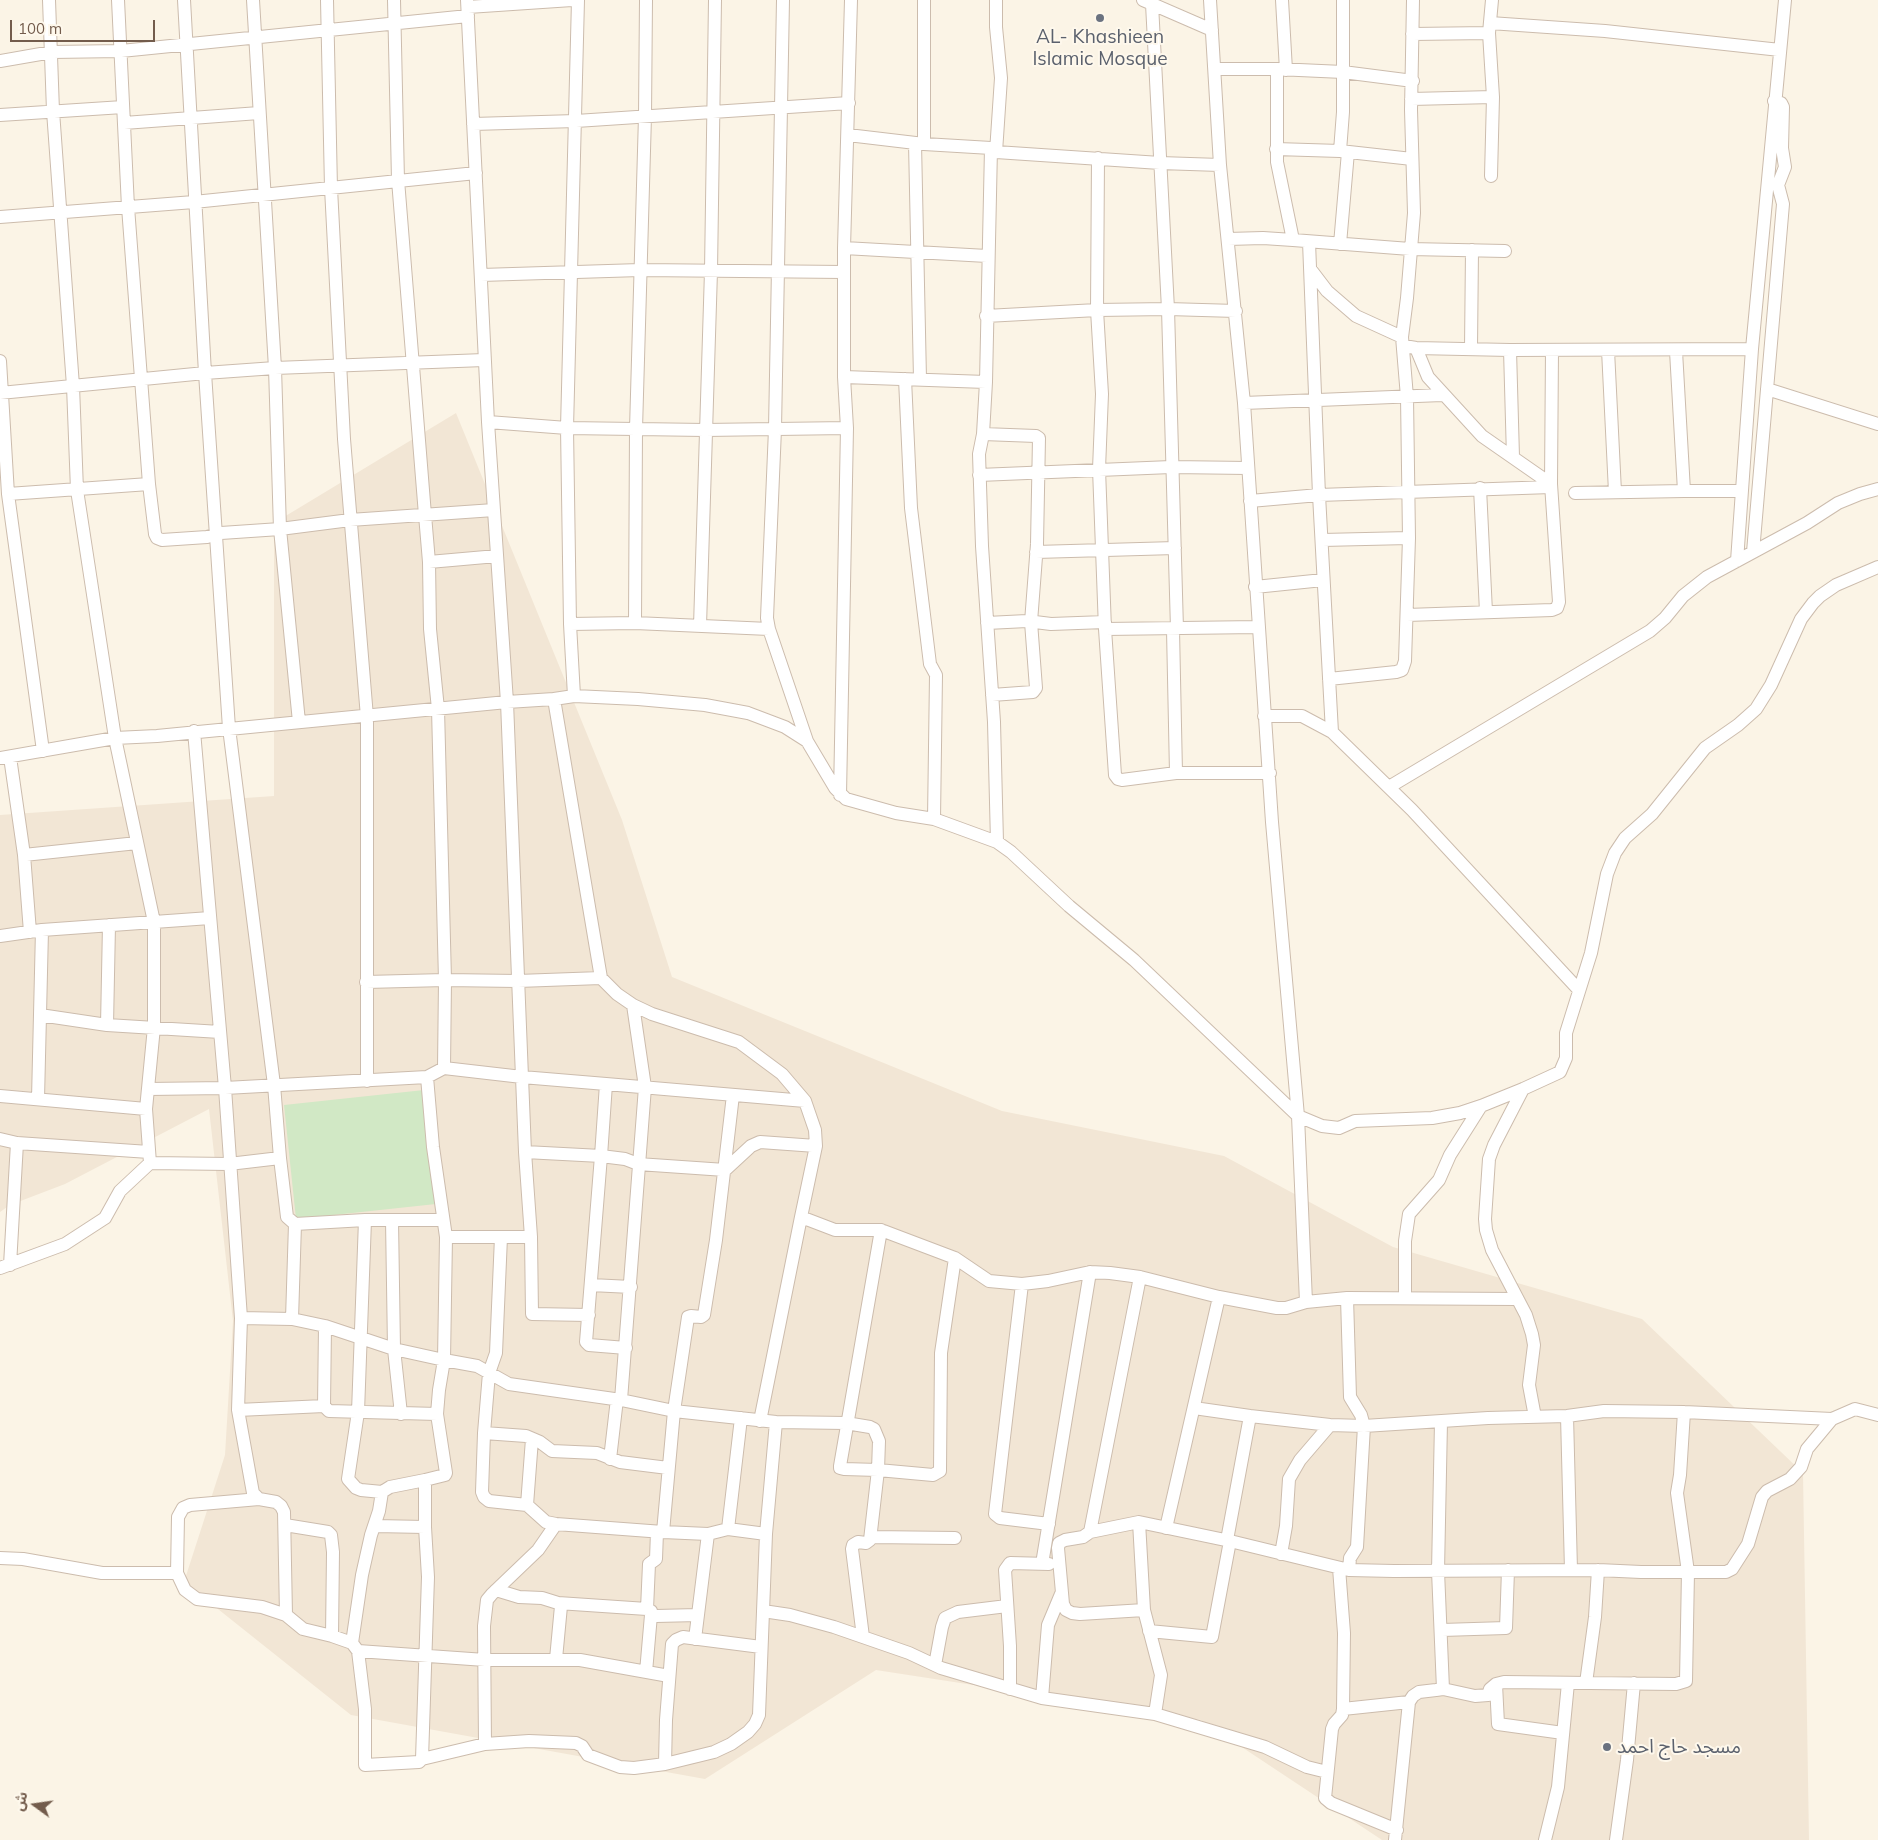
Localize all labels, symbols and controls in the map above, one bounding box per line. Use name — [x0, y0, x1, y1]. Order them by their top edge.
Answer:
scale bar — [12, 10, 158, 42]
marker: AL- Khashieen Islamic Mosque — [1094, 12, 1106, 24]
text: 100 m — [18, 19, 62, 38]
place label: AL- Khashieen Islamic Mosque — [1032, 26, 1168, 70]
place label: مسجد حاج احمد — [1617, 1736, 1741, 1758]
marker: مسجد حاج احمد — [1601, 1741, 1613, 1753]
north arrow — [10, 1780, 60, 1830]
text: ش — [9, 1790, 31, 1813]

